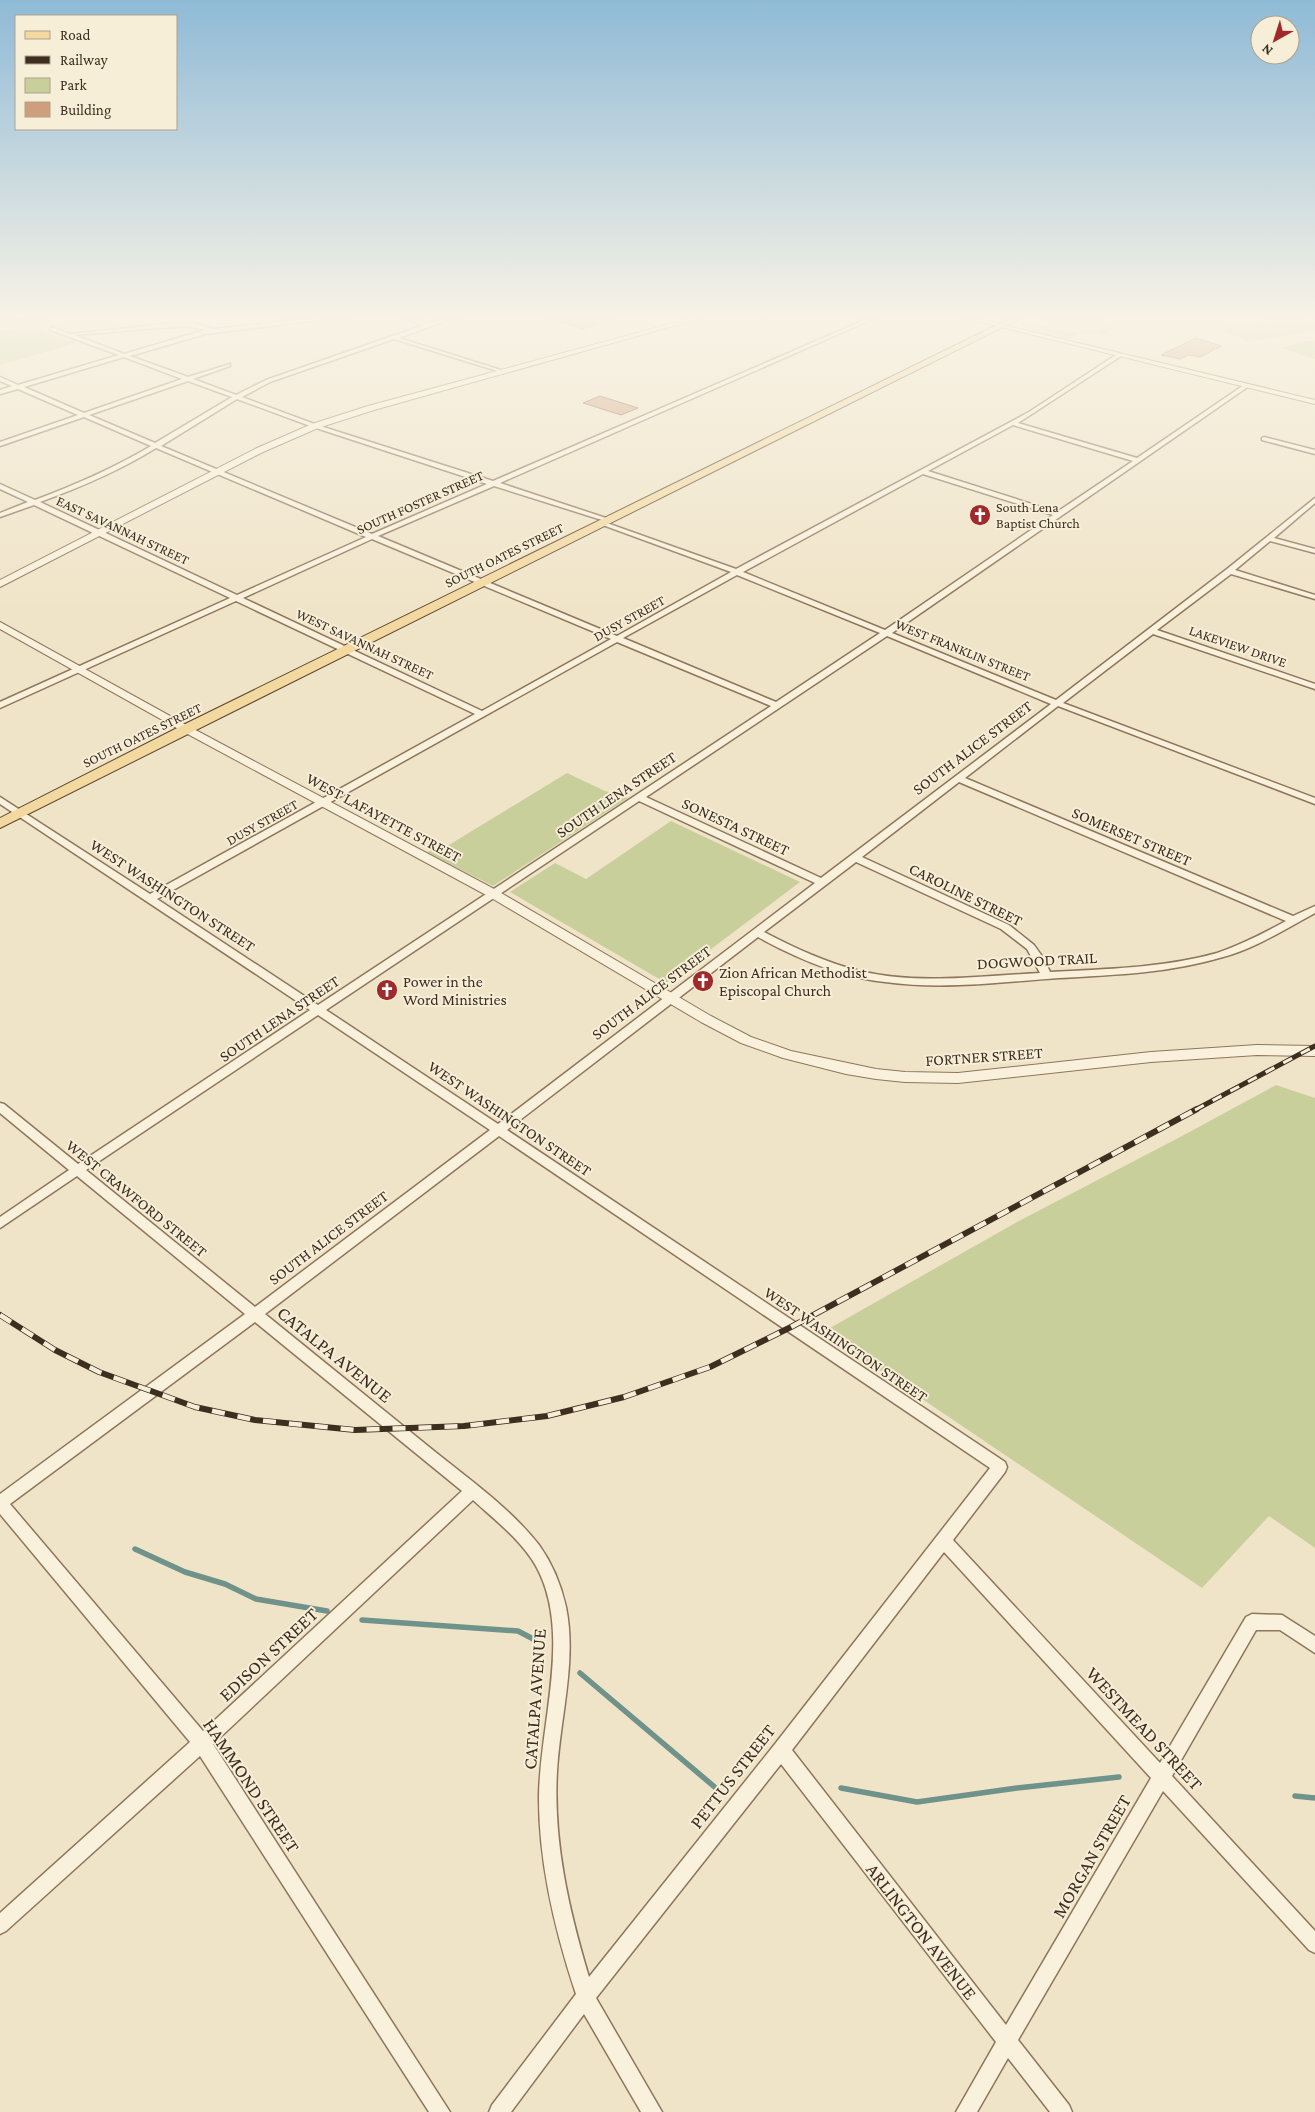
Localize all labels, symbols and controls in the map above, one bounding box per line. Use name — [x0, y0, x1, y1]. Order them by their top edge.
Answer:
legend — [15, 15, 178, 130]
north arrow — [1250, 15, 1300, 65]
text: Road — [60, 27, 91, 43]
text: N — [1258, 41, 1276, 59]
text: Railway — [60, 52, 108, 69]
text: Park — [60, 77, 87, 93]
text: Building — [60, 102, 111, 119]
street label: SOUTH FOSTER STREET — [354, 467, 486, 537]
street label: EAST SAVANNAH STREET — [54, 492, 192, 568]
place label: South Lena Baptist Church — [996, 499, 1080, 531]
church icon: South Lena Baptist Church — [968, 503, 992, 527]
street label: SOUTH OATES STREET — [442, 519, 566, 591]
street label: DUSY STREET — [590, 592, 668, 644]
street label: WEST SAVANNAH STREET — [294, 605, 437, 683]
street label: WEST FRANKLIN STREET — [893, 616, 1033, 685]
street label: LAKEVIEW DRIVE — [1187, 622, 1289, 670]
street label: SOUTH ALICE STREET — [909, 697, 1036, 798]
street label: SOUTH OATES STREET — [80, 699, 204, 771]
street label: SOUTH LENA STREET — [553, 748, 680, 841]
street label: WEST LAFAYETTE STREET — [303, 769, 464, 866]
street label: SONESTA STREET — [680, 794, 792, 859]
street label: DUSY STREET — [223, 796, 301, 848]
street label: SOMERSET STREET — [1070, 804, 1194, 869]
street label: WEST WASHINGTON STREET — [87, 836, 259, 955]
street label: CAROLINE STREET — [906, 860, 1025, 929]
street label: SOUTH ALICE STREET — [588, 942, 715, 1043]
street label: DOGWOOD TRAIL — [977, 949, 1097, 972]
place label: Zion African Methodist Episcopal Church — [719, 964, 867, 1000]
church icon: Zion African Methodist Episcopal Church — [691, 969, 715, 993]
street label: SOUTH LENA STREET — [216, 972, 343, 1065]
place label: Power in the Word Ministries — [403, 973, 507, 1008]
church icon: Power in the Word Ministries — [375, 978, 399, 1002]
street label: FORTNER STREET — [925, 1044, 1044, 1069]
street label: WEST WASHINGTON STREET — [425, 1057, 595, 1180]
street label: WEST CRAWFORD STREET — [63, 1136, 211, 1261]
street label: SOUTH ALICE STREET — [265, 1187, 392, 1288]
street label: WEST WASHINGTON STREET — [761, 1283, 931, 1406]
street label: CATALPA AVENUE — [273, 1302, 396, 1407]
street label: EDISON STREET — [215, 1603, 322, 1705]
street label: CATALPA AVENUE — [519, 1628, 550, 1770]
street label: WESTMEAD STREET — [1082, 1662, 1208, 1795]
street label: HAMMOND STREET — [199, 1714, 305, 1857]
street label: PETTUS STREET — [685, 1720, 780, 1832]
street label: MORGAN STREET — [1048, 1791, 1135, 1921]
street label: ARLINGTON AVENUE — [862, 1859, 981, 2003]

